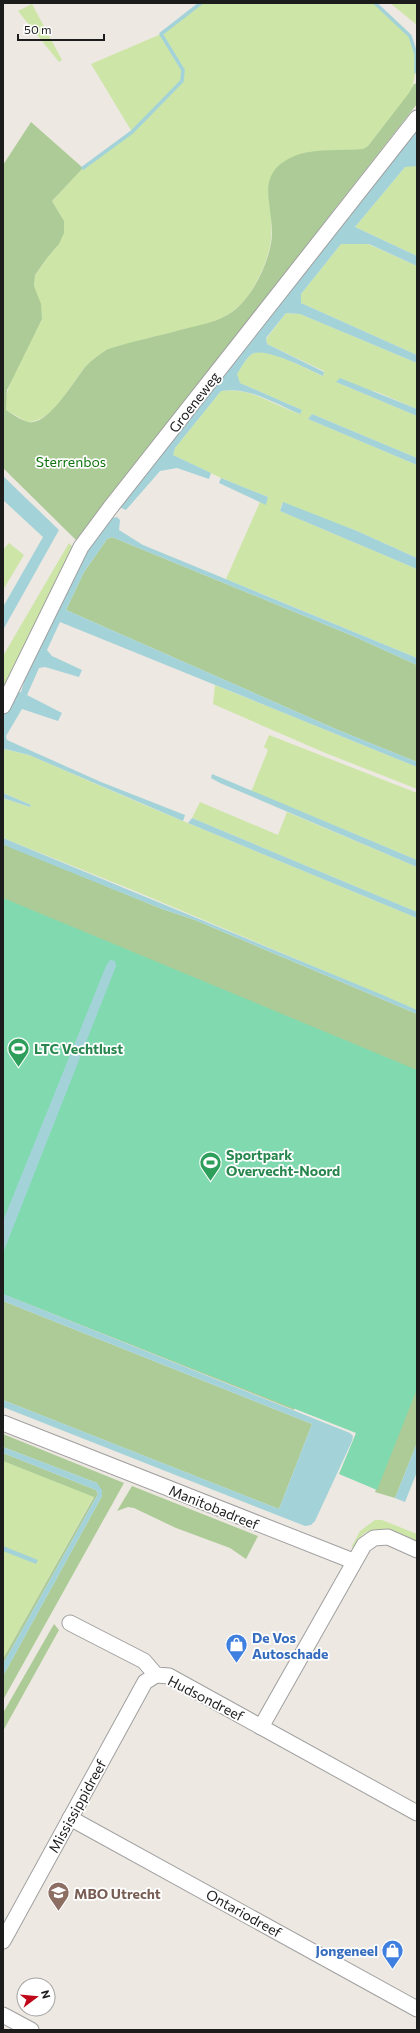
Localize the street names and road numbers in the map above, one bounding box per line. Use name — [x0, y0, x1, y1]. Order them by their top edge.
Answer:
street label: Groeneweg — [165, 368, 223, 436]
street label: Manitobadreef — [167, 1481, 262, 1533]
street label: Hudsondreef — [165, 1672, 247, 1725]
street label: Mississippidreef — [44, 1756, 110, 1855]
street label: Ontariodreef — [203, 1885, 285, 1941]

